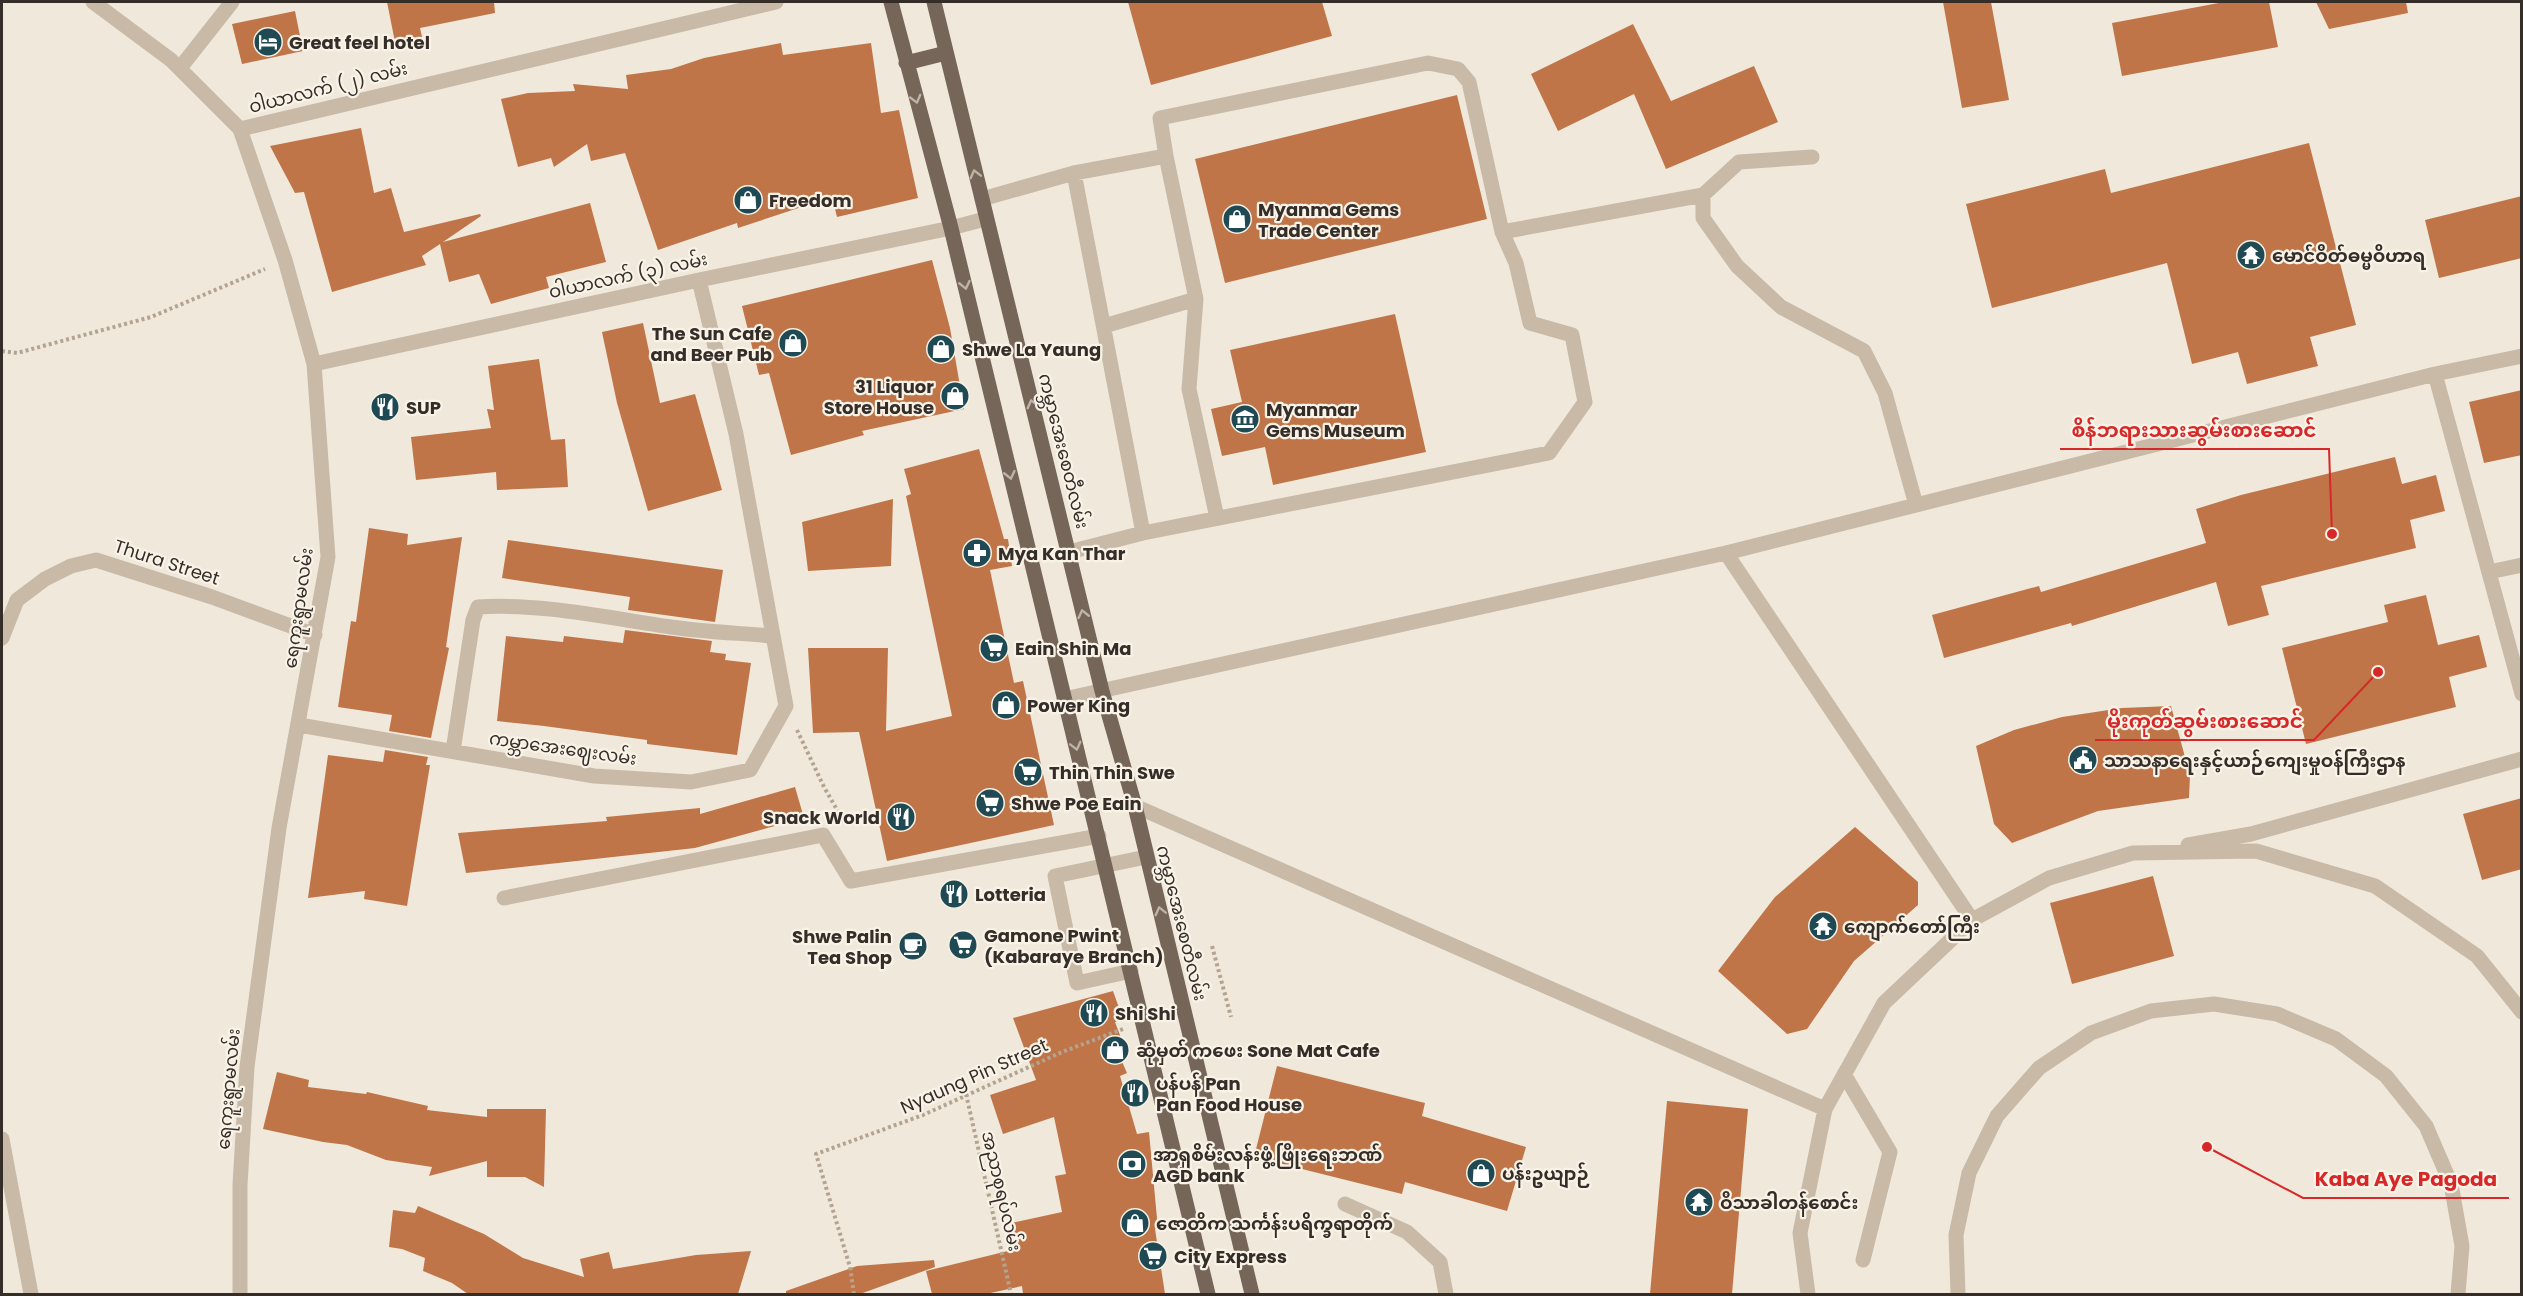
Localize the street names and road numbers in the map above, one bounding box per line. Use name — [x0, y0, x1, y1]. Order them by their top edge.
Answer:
street label: ဝါယာလက် (၂) လမ်း — [246, 55, 411, 122]
street label: ဝါယာလက် (၃) လမ်း — [546, 246, 710, 307]
street label: ကမ္ဘာအေးစေတီလမ်း — [1030, 370, 1096, 532]
street label: Thura Street — [111, 533, 223, 591]
street label: ရေကူးရွာမလမ်း — [277, 546, 322, 670]
street label: ကမ္ဘာအေးဈေးလမ်း — [487, 725, 638, 774]
street label: ကမ္ဘာအေးစေတီလမ်း — [1148, 842, 1214, 1004]
street label: ရေကူးရွာမလမ်း — [210, 1027, 249, 1151]
street label: Nyaung Pin Street — [896, 1032, 1052, 1120]
street label: အညာစုရပ်လမ်း — [973, 1128, 1028, 1254]

